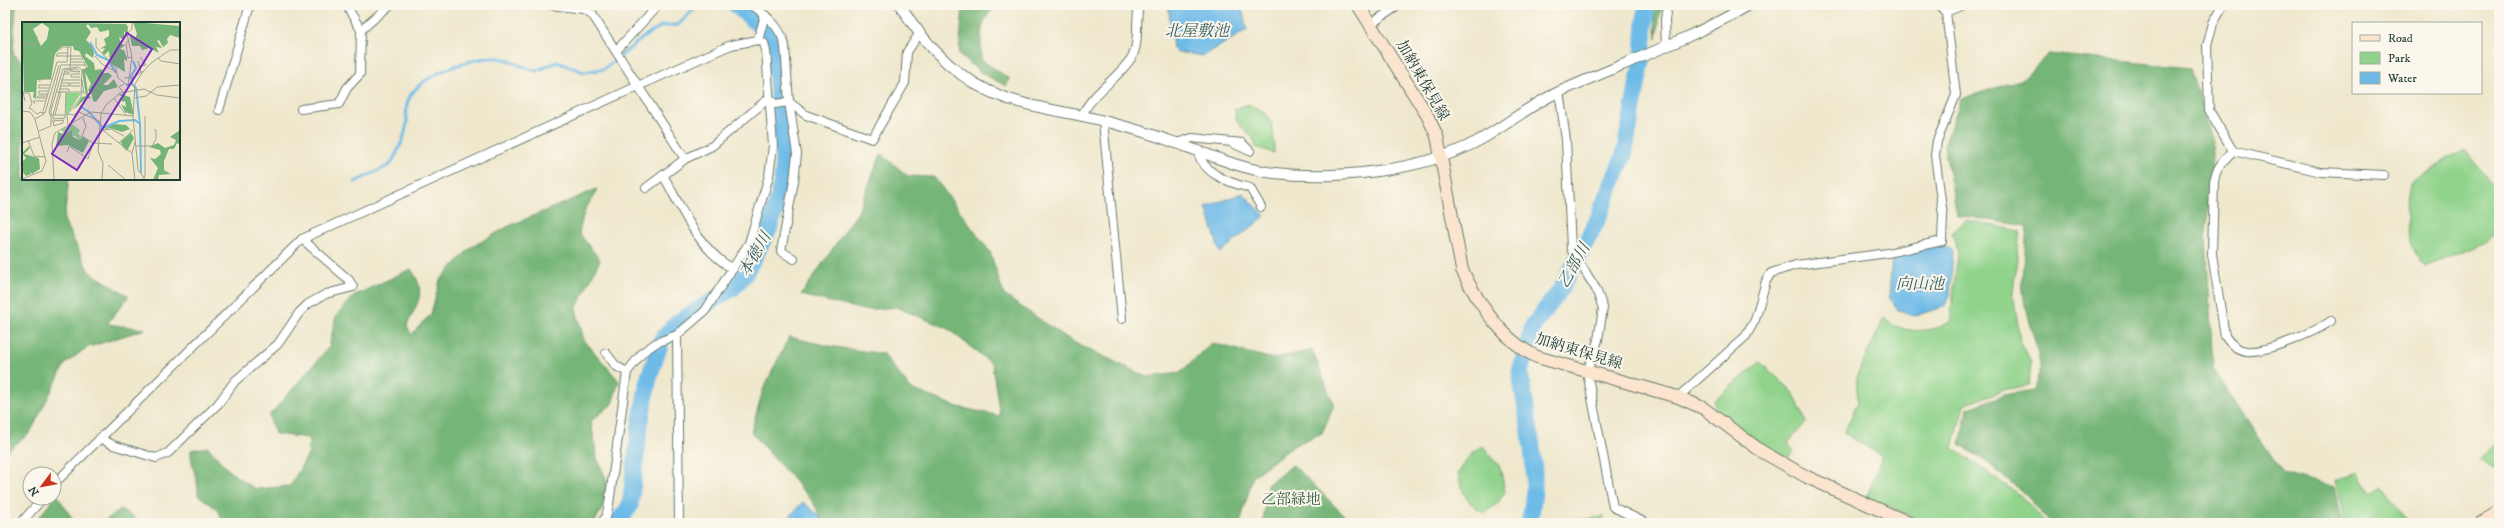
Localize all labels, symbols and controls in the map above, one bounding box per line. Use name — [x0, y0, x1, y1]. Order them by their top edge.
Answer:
water label: 北屋敷池 — [1165, 21, 1231, 41]
inset map — [22, 22, 180, 180]
legend — [2352, 22, 2482, 94]
text: Road — [2388, 31, 2413, 46]
street label: 加納東保見線 — [1392, 37, 1453, 124]
text: Park — [2388, 51, 2410, 66]
text: Water — [2387, 71, 2417, 86]
water label: 本徳川 — [734, 227, 777, 280]
water label: 乙部川 — [1553, 238, 1595, 291]
water label: 向山池 — [1896, 274, 1946, 294]
street label: 加納東保見線 — [1533, 329, 1625, 374]
north arrow — [22, 466, 62, 506]
text: N — [26, 483, 43, 498]
park label: 乙部緑地 — [1261, 490, 1321, 509]

